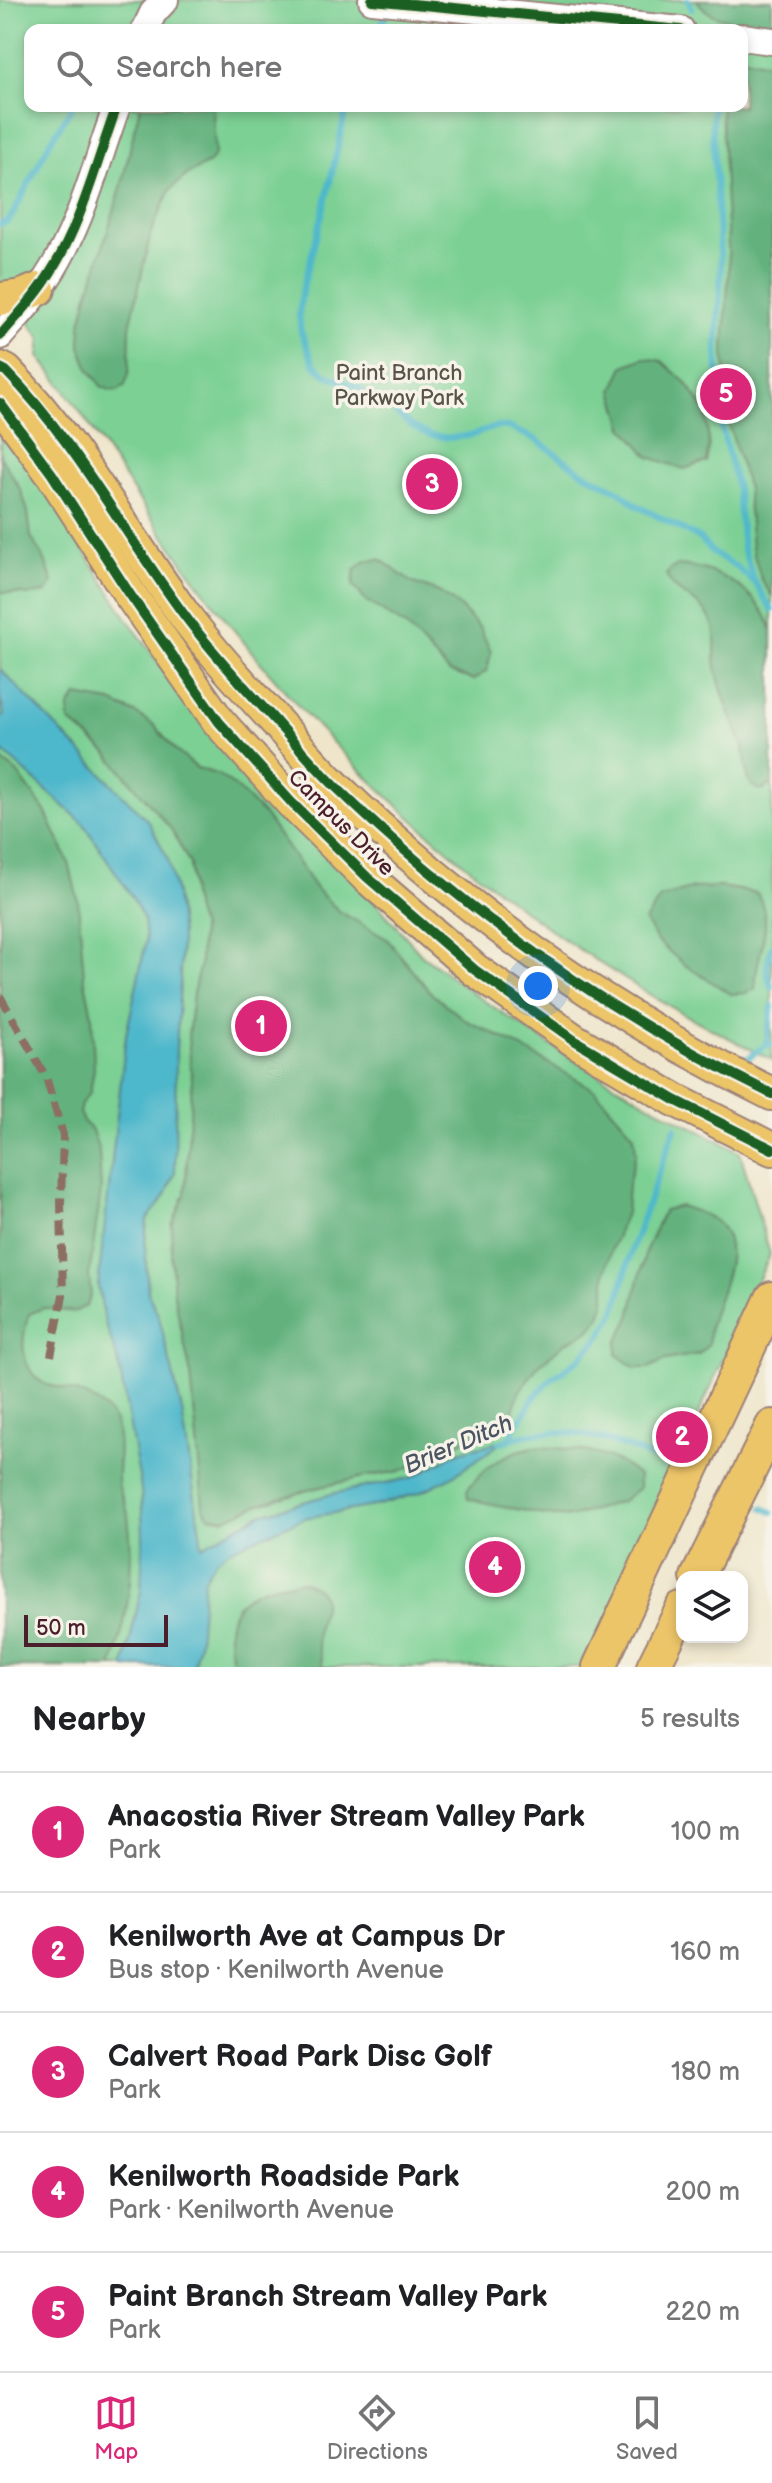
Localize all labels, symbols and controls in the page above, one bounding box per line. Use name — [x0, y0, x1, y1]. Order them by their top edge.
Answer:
search box — [24, 24, 748, 112]
icon: search — [52, 46, 96, 90]
text: Search here — [116, 50, 282, 86]
park label: Paint Branch Parkway Park — [334, 360, 464, 412]
pin: 5 — [700, 364, 752, 424]
pin: 3 — [406, 454, 458, 514]
street label: Campus Drive — [282, 764, 400, 882]
your location — [518, 966, 558, 1006]
pin: 1 — [235, 996, 287, 1056]
pin: 2 — [656, 1407, 708, 1467]
water label: Brier Ditch — [400, 1409, 517, 1480]
pin: 4 — [469, 1537, 521, 1597]
map controls — [676, 1571, 748, 1643]
button: layers — [676, 1571, 748, 1643]
scale bar — [24, 1611, 168, 1647]
text: 50 m — [36, 1615, 86, 1642]
text: Nearby — [32, 1699, 146, 1740]
text: 5 results — [640, 1704, 740, 1735]
text: Anacostia River Stream Valley Park — [108, 1799, 585, 1835]
text: 1 — [53, 1817, 63, 1848]
text: 100 m — [671, 1817, 740, 1848]
text: Park — [108, 1835, 160, 1866]
text: Kenilworth Ave at Campus Dr — [108, 1919, 505, 1955]
text: 2 — [50, 1937, 66, 1968]
text: 160 m — [670, 1937, 740, 1968]
text: Bus stop · Kenilworth Avenue — [108, 1955, 444, 1986]
text: Calvert Road Park Disc Golf — [108, 2039, 492, 2075]
text: 3 — [50, 2057, 66, 2088]
text: 180 m — [671, 2057, 740, 2088]
text: Park — [108, 2075, 160, 2106]
text: Kenilworth Roadside Park — [108, 2159, 459, 2195]
text: 4 — [50, 2177, 66, 2208]
text: 200 m — [666, 2177, 740, 2208]
text: Park · Kenilworth Avenue — [108, 2195, 394, 2226]
text: Paint Branch Stream Valley Park — [108, 2279, 547, 2315]
text: 5 — [50, 2297, 66, 2328]
text: 220 m — [666, 2297, 740, 2328]
text: Park — [108, 2315, 160, 2346]
tab: Map — [94, 2391, 138, 2466]
tab: Directions — [327, 2391, 428, 2466]
tab: Saved — [616, 2391, 678, 2466]

